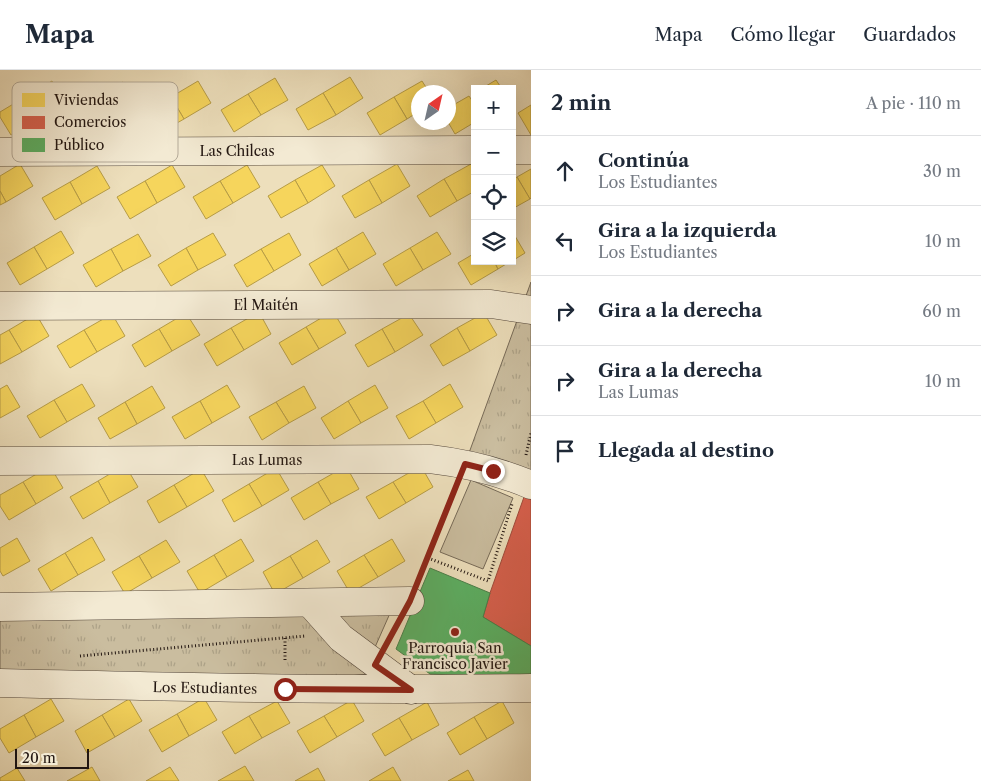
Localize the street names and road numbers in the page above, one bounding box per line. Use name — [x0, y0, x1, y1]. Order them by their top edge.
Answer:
street label: Las Chilcas — [199, 142, 275, 160]
street label: El Maitén — [234, 296, 299, 314]
street label: Las Lumas — [232, 451, 302, 469]
street label: Los Estudiantes — [153, 678, 257, 698]

